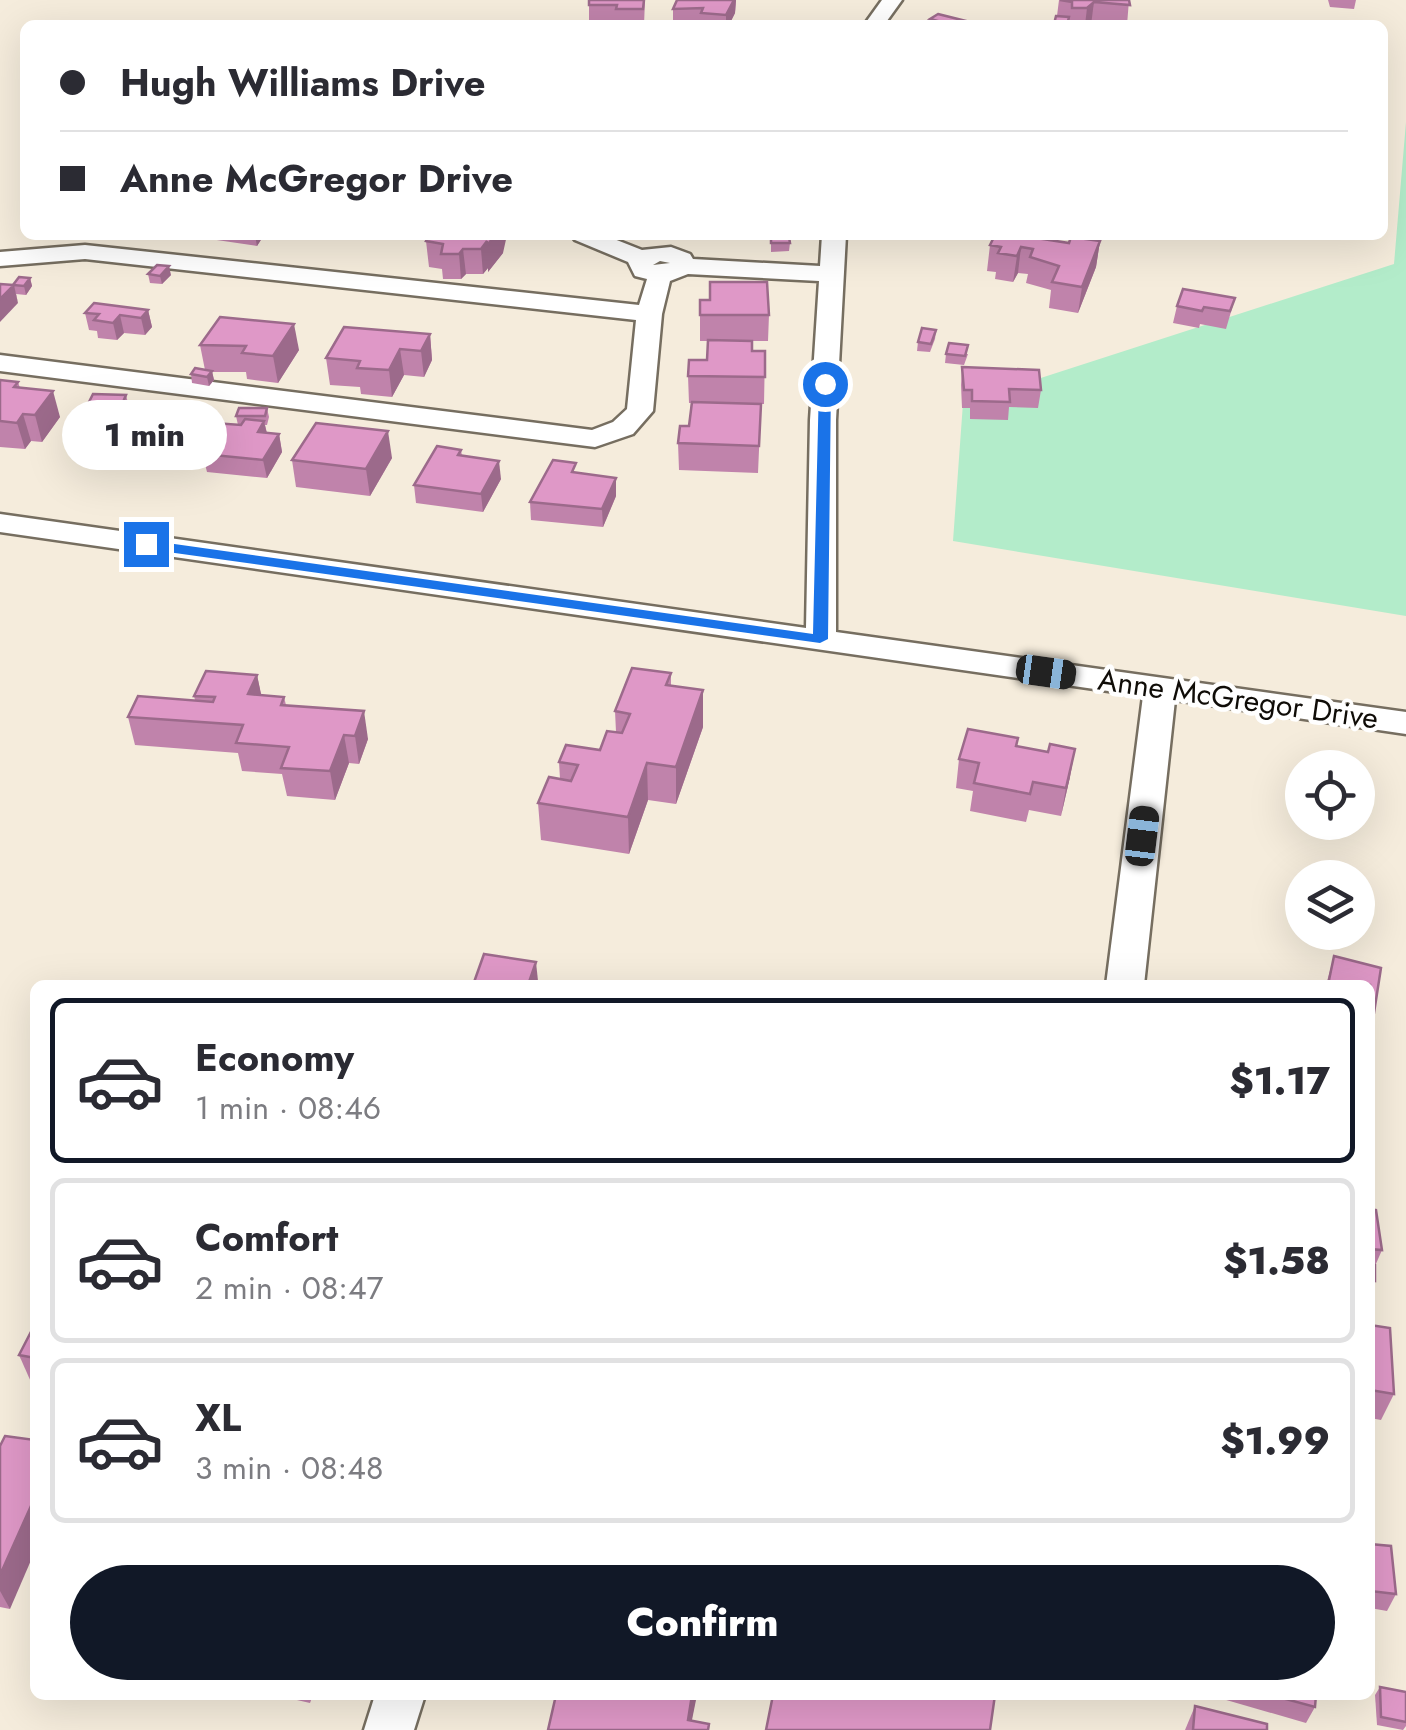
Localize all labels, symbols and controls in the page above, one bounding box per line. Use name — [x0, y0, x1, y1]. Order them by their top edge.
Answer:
text: Hugh Williams Drive — [120, 55, 485, 110]
text: Anne McGregor Drive — [120, 151, 513, 206]
route start — [803, 362, 848, 407]
callout: 1 min — [64, 399, 228, 469]
text: 1 min — [104, 412, 185, 458]
route end — [124, 522, 169, 567]
car — [1014, 653, 1078, 691]
street label: Anne McGregor Drive — [1095, 658, 1381, 739]
map controls — [1285, 750, 1375, 950]
button: locate — [1285, 750, 1375, 840]
car — [1123, 804, 1161, 868]
button: layers — [1285, 860, 1375, 950]
text: Economy — [195, 1030, 354, 1085]
icon: car — [75, 1036, 165, 1126]
text: $1.17 — [1230, 1053, 1330, 1108]
text: 1 min · 08:46 — [195, 1085, 381, 1131]
text: Comfort — [195, 1210, 338, 1265]
icon: car — [75, 1216, 165, 1306]
text: $1.58 — [1223, 1233, 1330, 1288]
text: 2 min · 08:47 — [195, 1265, 383, 1311]
text: XL — [195, 1390, 241, 1445]
icon: car — [75, 1396, 165, 1486]
text: $1.99 — [1220, 1413, 1330, 1468]
text: 3 min · 08:48 — [195, 1445, 383, 1491]
button: Confirm — [70, 1565, 1335, 1680]

